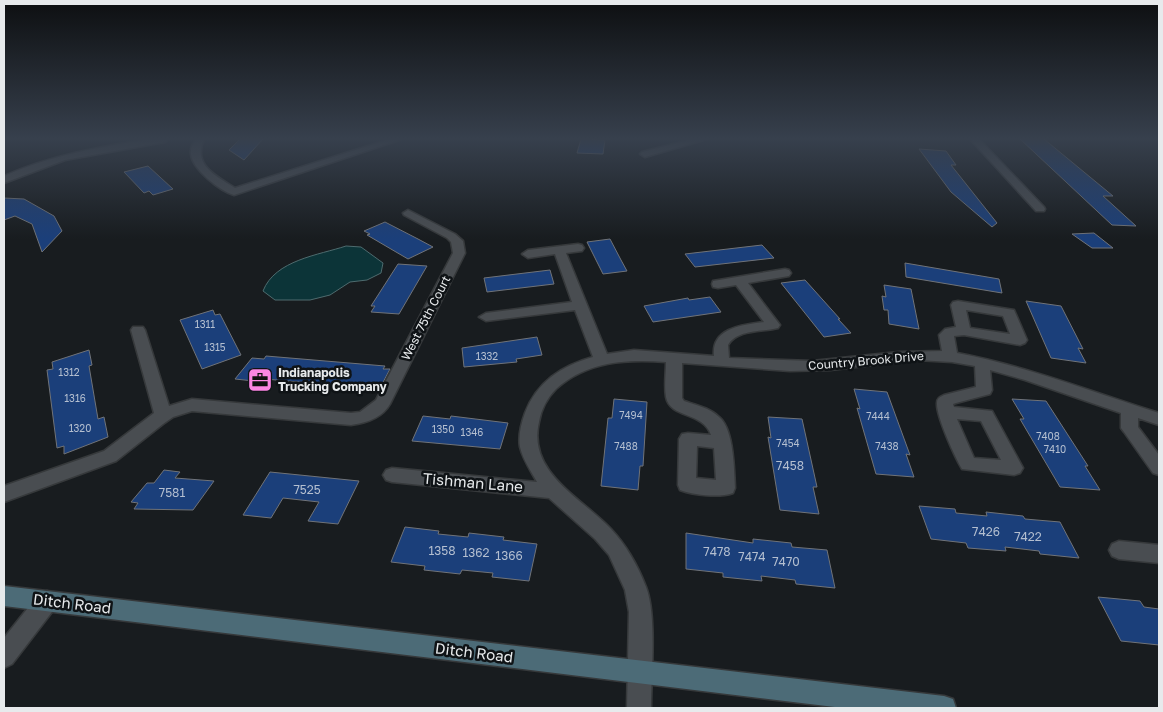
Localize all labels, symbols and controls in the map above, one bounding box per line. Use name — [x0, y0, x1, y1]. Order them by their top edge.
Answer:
street label: West 75th Court — [398, 273, 453, 363]
house number: 1311 — [195, 318, 215, 330]
house number: 1315 — [204, 341, 226, 353]
street label: Country Brook Drive — [808, 348, 924, 373]
house number: 1332 — [476, 350, 498, 362]
place label: Indianapolis Trucking Company — [278, 365, 388, 394]
house number: 1312 — [58, 366, 80, 378]
office icon: Indianapolis Trucking Company — [247, 367, 273, 393]
house number: 1316 — [64, 392, 86, 404]
house number: 7494 — [619, 409, 643, 421]
house number: 7444 — [866, 410, 890, 422]
house number: 1320 — [69, 422, 91, 434]
house number: 1350 — [432, 423, 454, 435]
house number: 1346 — [461, 426, 483, 438]
house number: 7408 — [1036, 430, 1060, 442]
house number: 7454 — [776, 437, 800, 449]
house number: 7488 — [614, 440, 638, 452]
house number: 7438 — [875, 440, 899, 452]
house number: 7410 — [1044, 443, 1066, 455]
house number: 7458 — [776, 458, 804, 473]
street label: Tishman Lane — [422, 469, 524, 495]
house number: 7525 — [293, 482, 321, 497]
house number: 7581 — [159, 485, 185, 500]
house number: 7426 — [972, 524, 1000, 539]
house number: 7422 — [1014, 529, 1042, 544]
house number: 1358 — [428, 543, 456, 558]
house number: 7478 — [703, 544, 731, 559]
house number: 1362 — [462, 545, 490, 560]
house number: 1366 — [495, 548, 523, 563]
house number: 7474 — [738, 549, 766, 564]
house number: 7470 — [772, 554, 800, 569]
street label: Ditch Road — [32, 589, 112, 617]
street label: Ditch Road — [434, 638, 514, 666]

